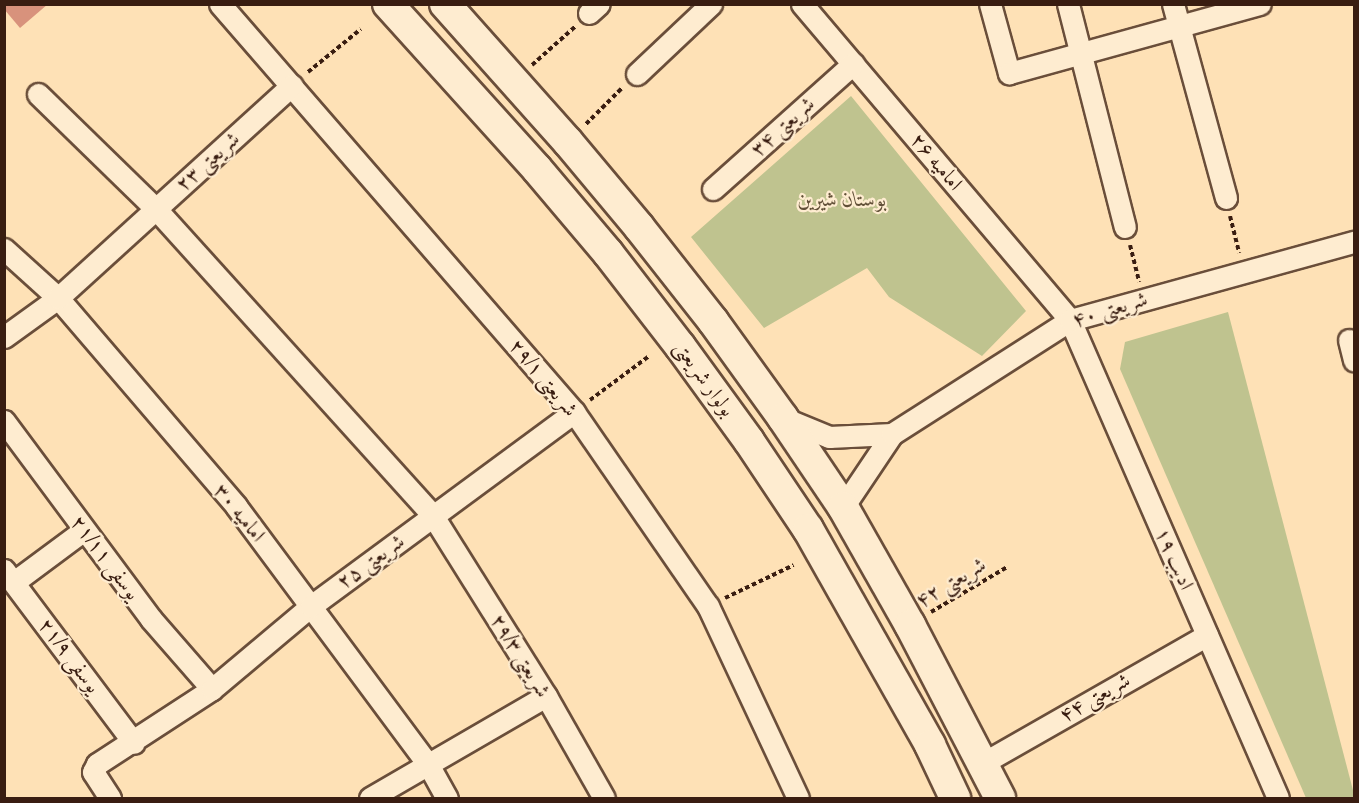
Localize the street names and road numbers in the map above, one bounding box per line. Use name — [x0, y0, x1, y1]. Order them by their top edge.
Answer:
street label: شریعتی ۳۴ — [746, 92, 820, 162]
street label: شریعتی ۲۳ — [171, 127, 245, 197]
street label: امامیه ۲۶ — [905, 128, 967, 196]
street label: شریعتی ۴۰ — [1069, 287, 1151, 333]
street label: شریعتی ۲۹/۱ — [503, 334, 583, 422]
street label: بولوار شریعتی — [668, 336, 740, 422]
street label: امامیه ۳۰ — [208, 479, 270, 547]
street label: یوسفی ۲۱/۱۱ — [65, 511, 145, 605]
street label: ادیب ۱۹ — [1149, 524, 1199, 594]
street label: شریعتی ۲۵ — [332, 529, 410, 595]
street label: شریعتی ۴۲ — [911, 552, 991, 614]
street label: شریعتی ۲۹/۳ — [485, 610, 555, 702]
street label: یوسفی ۲۱/۹ — [33, 614, 105, 698]
street label: شریعتی ۴۴ — [1055, 668, 1135, 728]

